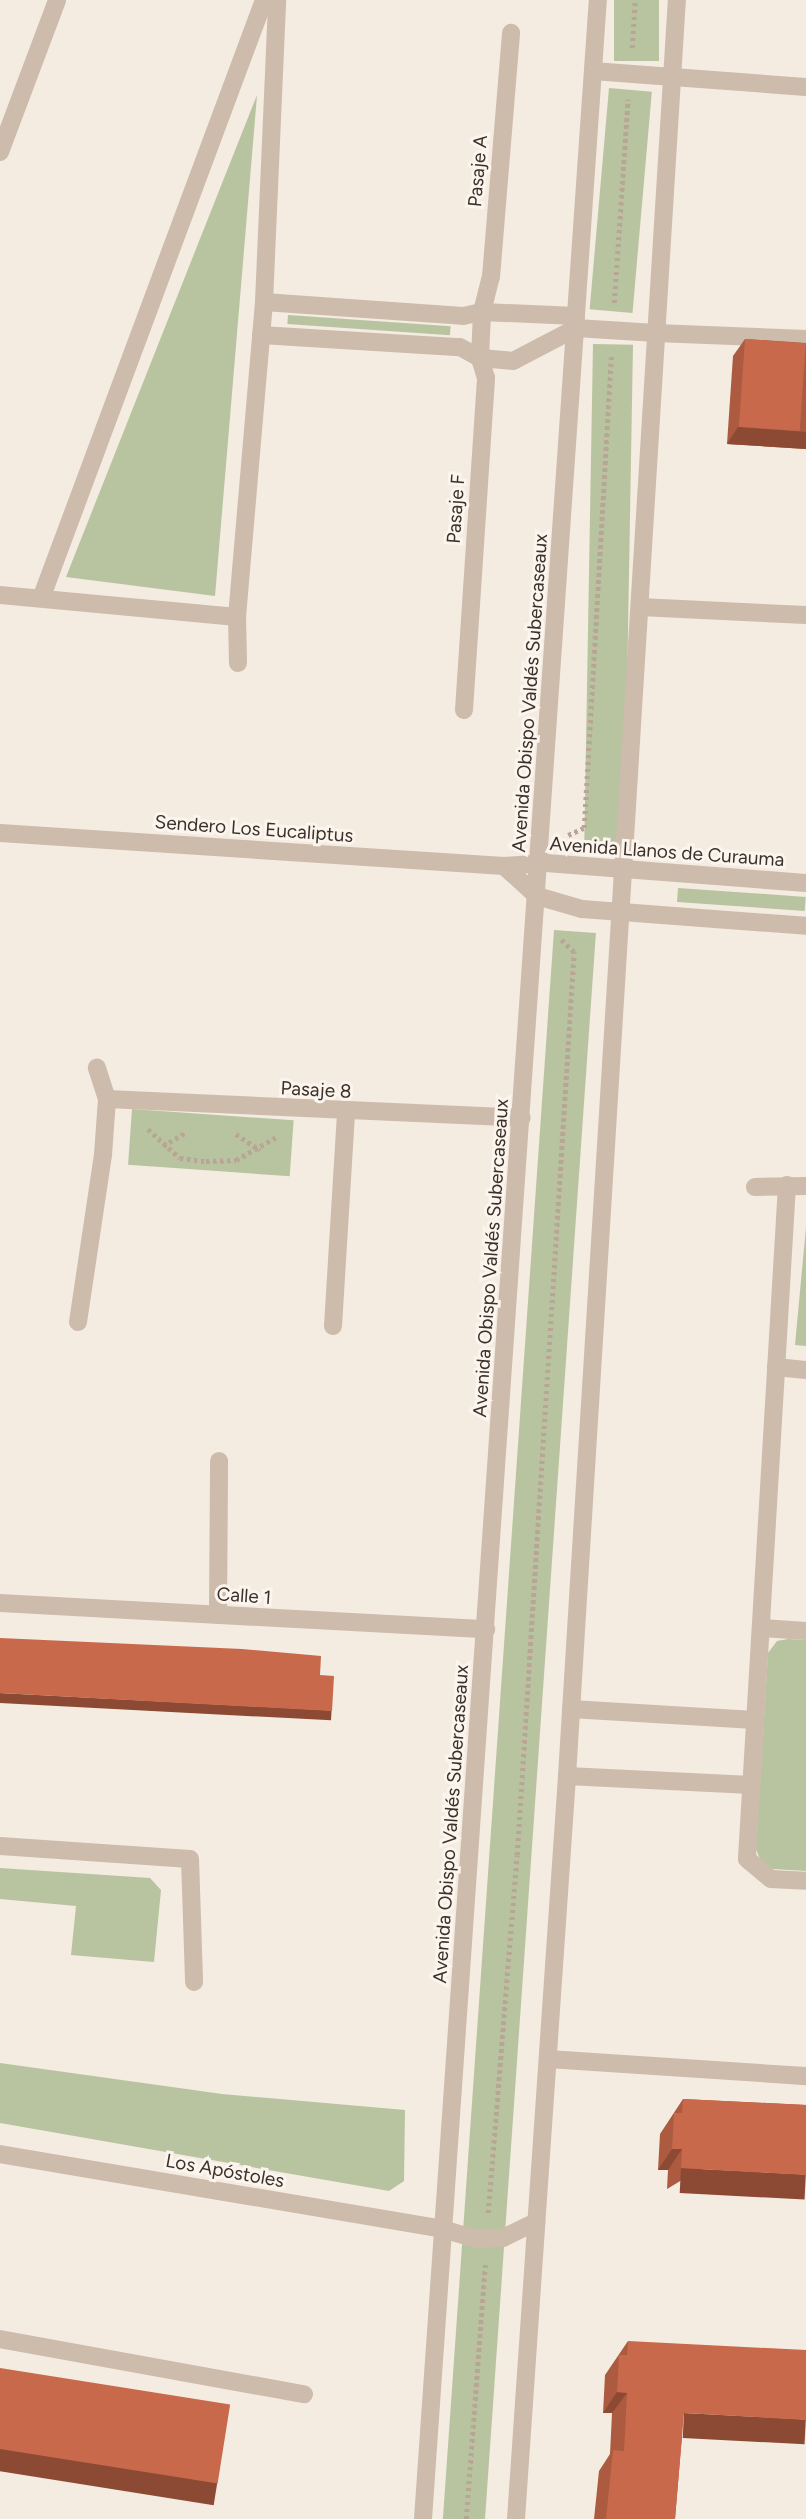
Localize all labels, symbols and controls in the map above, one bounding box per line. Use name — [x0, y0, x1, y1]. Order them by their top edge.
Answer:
street label: Pasaje A — [464, 134, 492, 208]
street label: Pasaje F — [442, 474, 470, 544]
street label: Avenida Obispo Valdés Subercaseaux — [507, 533, 553, 853]
street label: Sendero Los Eucaliptus — [154, 811, 354, 847]
street label: Avenida Llanos de Curauma — [549, 832, 785, 872]
street label: Pasaje 8 — [280, 1077, 352, 1103]
street label: Avenida Obispo Valdés Subercaseaux — [468, 1098, 514, 1418]
street label: Calle 1 — [216, 1583, 272, 1609]
street label: Avenida Obispo Valdés Subercaseaux — [428, 1664, 474, 1984]
street label: Los Apóstoles — [164, 2149, 286, 2193]

